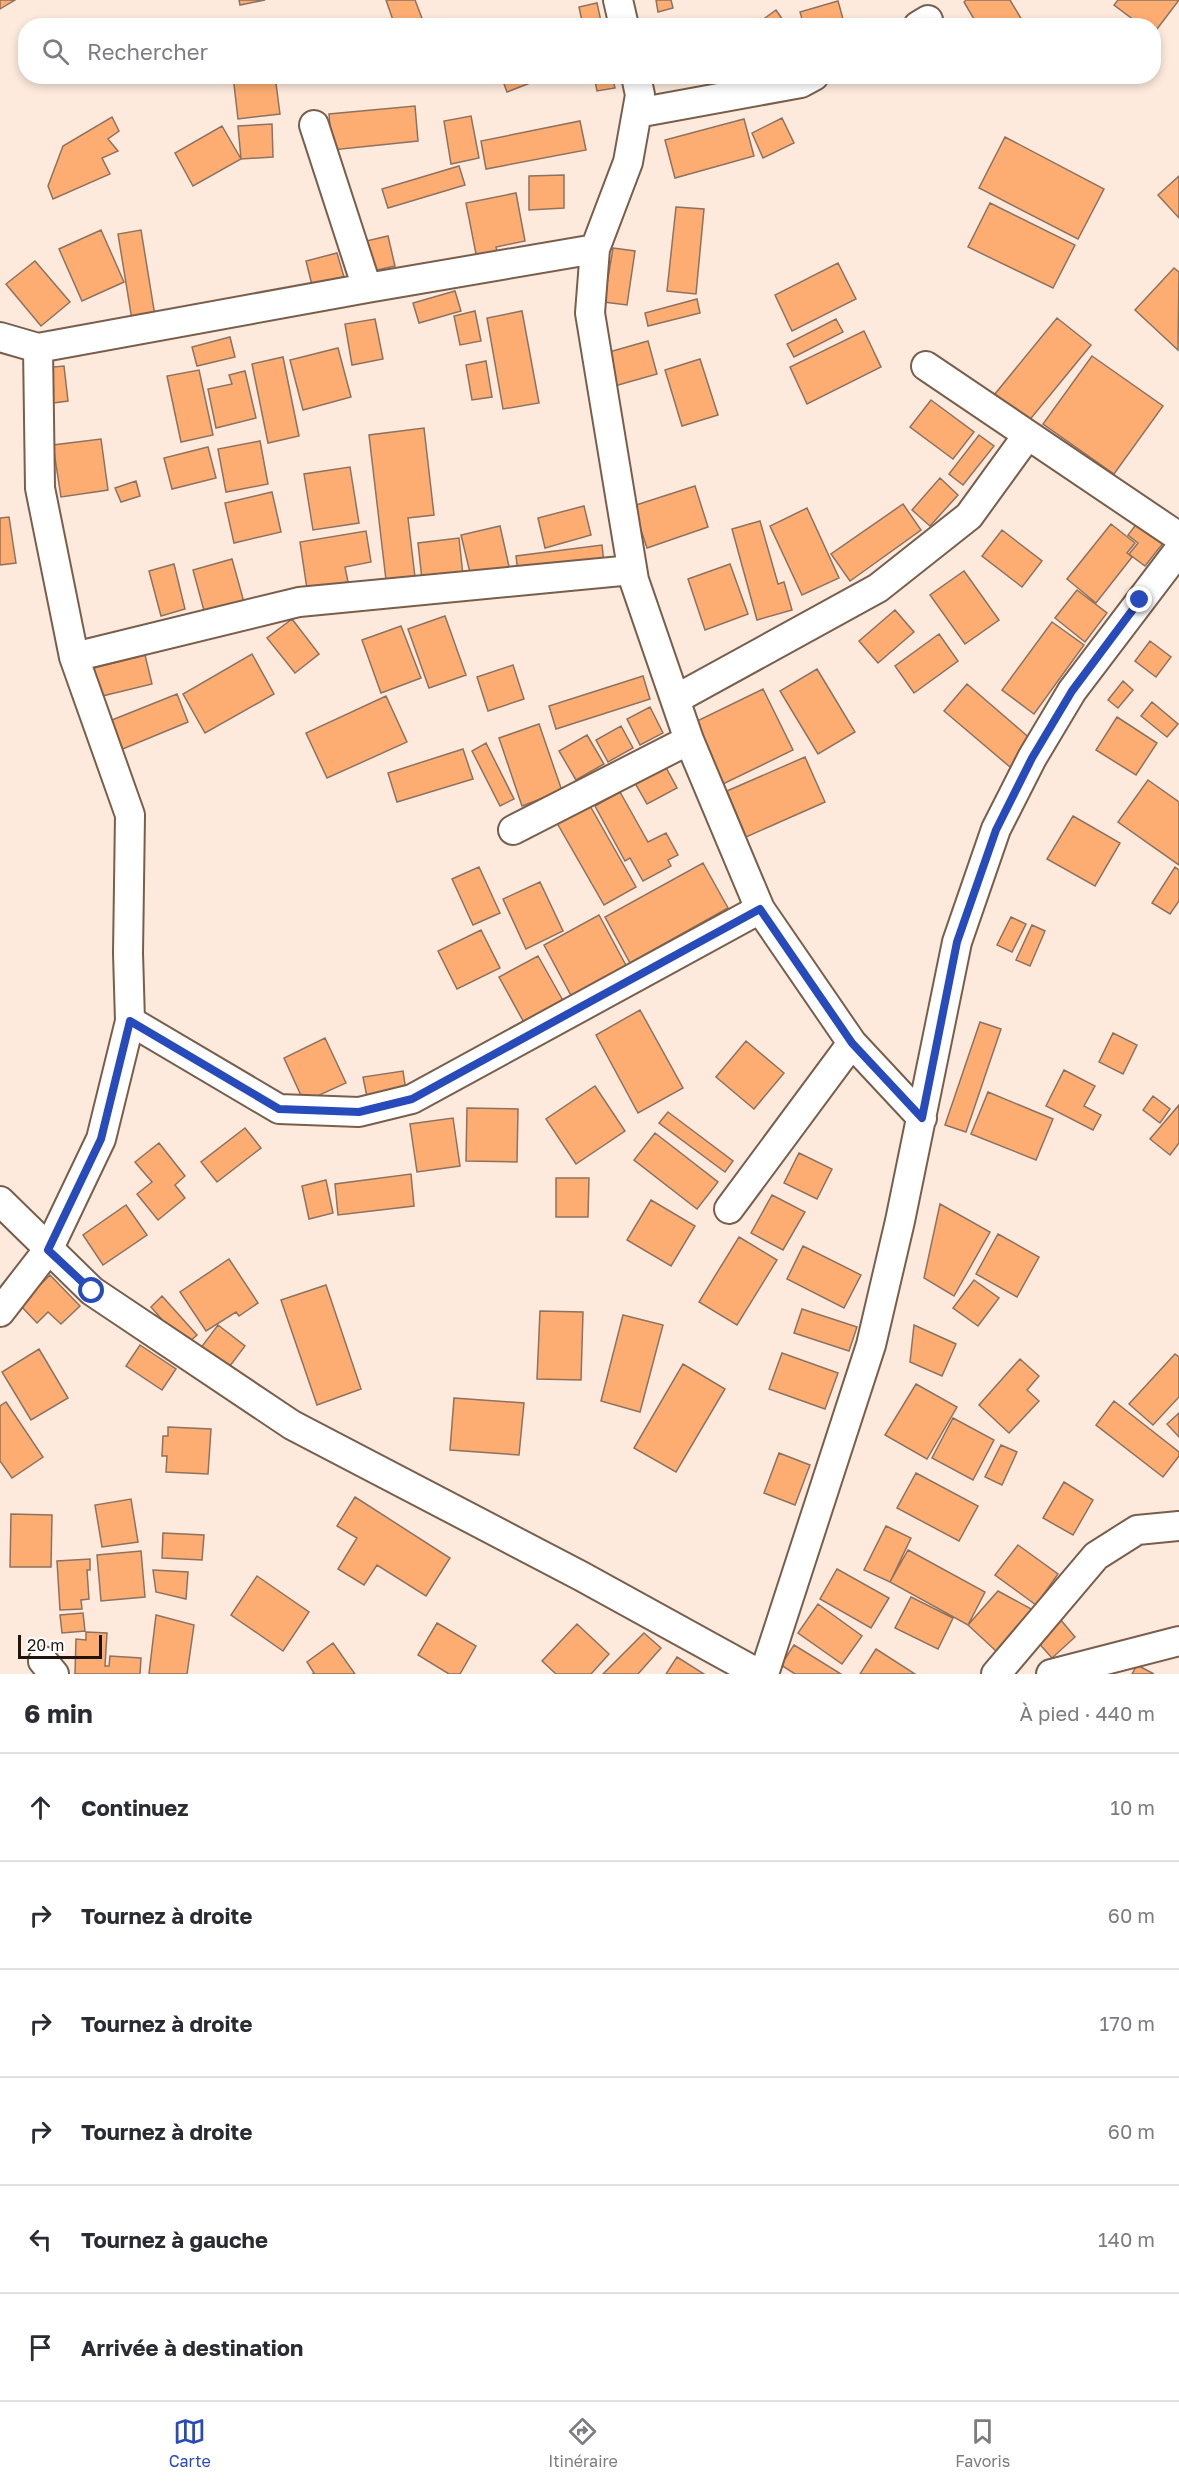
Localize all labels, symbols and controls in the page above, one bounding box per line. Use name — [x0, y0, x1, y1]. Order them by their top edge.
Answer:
search box — [18, 18, 1161, 84]
icon: search — [39, 35, 72, 68]
text: Rechercher — [87, 38, 208, 65]
route end — [1126, 586, 1152, 612]
route start — [78, 1277, 104, 1303]
scale bar — [18, 1632, 102, 1660]
text: 20 m — [27, 1635, 64, 1655]
text: 6 min — [24, 1698, 93, 1729]
text: À pied · 440 m — [1020, 1701, 1155, 1725]
icon: ahead — [24, 1791, 57, 1824]
text: Continuez — [81, 1794, 188, 1821]
text: 10 m — [1110, 1795, 1155, 1819]
icon: right — [24, 1899, 57, 1932]
text: Tournez à droite — [81, 1902, 252, 1929]
text: 60 m — [1108, 1903, 1155, 1927]
icon: right — [24, 2007, 57, 2040]
text: Tournez à droite — [81, 2010, 252, 2037]
text: 170 m — [1100, 2011, 1155, 2035]
icon: right — [24, 2115, 57, 2148]
text: Tournez à droite — [81, 2118, 252, 2145]
text: 60 m — [1108, 2119, 1155, 2143]
icon: left — [24, 2223, 57, 2256]
text: Tournez à gauche — [81, 2226, 268, 2253]
text: 140 m — [1098, 2227, 1155, 2251]
icon: arrive — [24, 2331, 57, 2364]
text: Arrivée à destination — [81, 2334, 303, 2361]
tab: Carte — [169, 2415, 211, 2471]
tab: Itinéraire — [548, 2415, 618, 2471]
tab: Favoris — [955, 2415, 1010, 2471]

